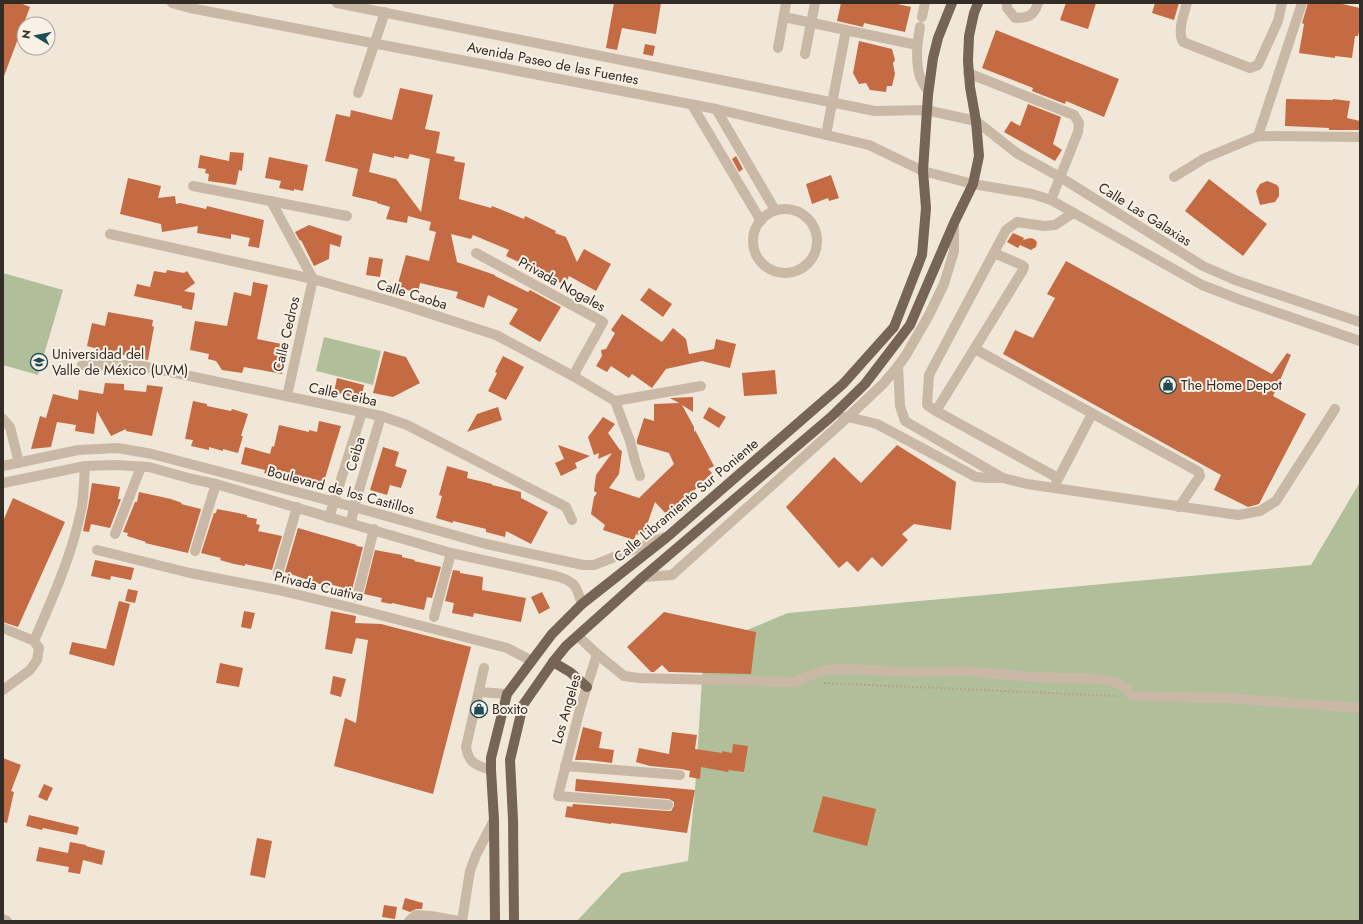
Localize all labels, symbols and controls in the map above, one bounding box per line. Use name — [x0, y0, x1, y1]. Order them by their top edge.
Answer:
north arrow — [16, 16, 56, 56]
text: N — [18, 29, 35, 40]
street label: Avenida Paseo de las Fuentes — [466, 37, 641, 90]
street label: Calle Las Galaxias — [1095, 177, 1196, 251]
street label: Privada Nogales — [515, 252, 610, 316]
street label: Calle Caoba — [374, 274, 450, 314]
street label: Calle Cedros — [268, 294, 304, 374]
place label: Universidad del Valle de México (UVM) — [52, 344, 188, 380]
school or university icon: Universidad del Valle de México (UVM) — [29, 352, 49, 372]
shop icon: The Home Depot — [1158, 375, 1178, 395]
place label: The Home Depot — [1181, 375, 1283, 395]
street label: Calle Ceiba — [307, 377, 379, 411]
street label: Ceiba — [340, 434, 370, 474]
street label: Calle Libramiento Sur Poniente — [609, 434, 763, 566]
street label: Boulevard de los Castillos — [265, 461, 417, 519]
street label: Privada Cuativa — [272, 566, 366, 606]
street label: Los Angeles — [547, 671, 586, 746]
shop icon: Boxito — [469, 699, 489, 719]
place label: Boxito — [492, 699, 528, 719]

